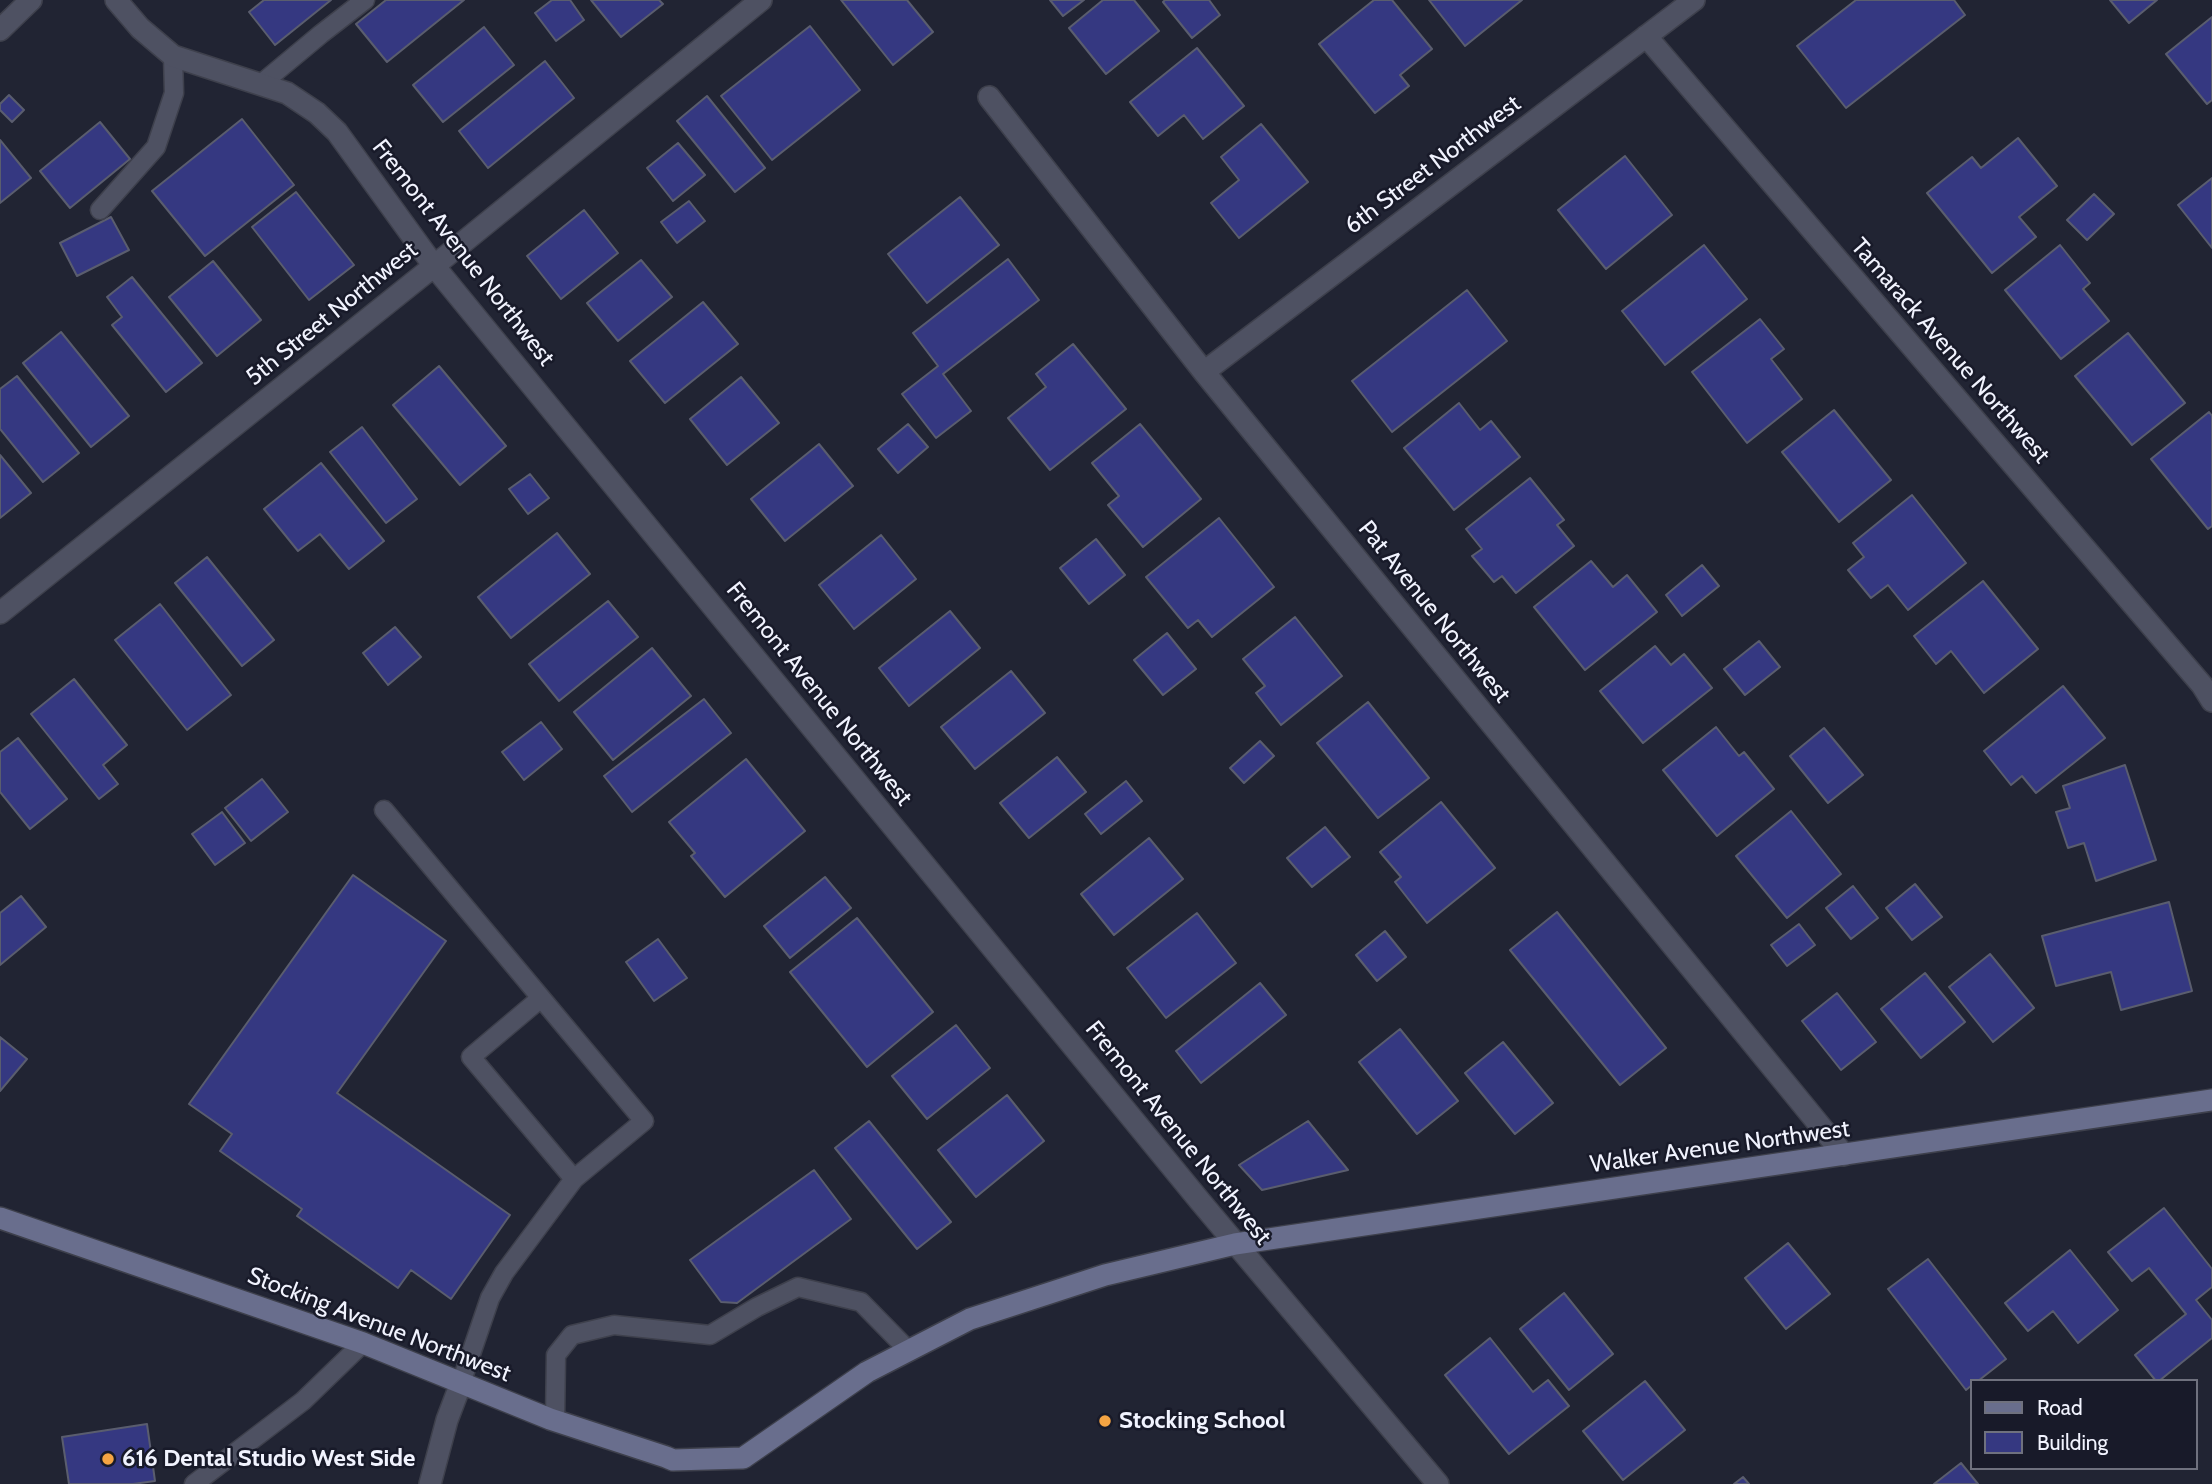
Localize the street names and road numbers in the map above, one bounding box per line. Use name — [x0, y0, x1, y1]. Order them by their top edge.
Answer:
street label: 6th Street Northwest — [1339, 89, 1527, 241]
street label: Fremont Avenue Northwest — [366, 134, 560, 372]
street label: Tamarack Avenue Northwest — [1844, 233, 2056, 469]
street label: 5th Street Northwest — [240, 236, 424, 392]
street label: Pat Avenue Northwest — [1352, 515, 1516, 709]
street label: Fremont Avenue Northwest — [720, 576, 918, 812]
street label: Fremont Avenue Northwest — [1079, 1015, 1277, 1251]
street label: Walker Avenue Northwest — [1588, 1115, 1852, 1179]
street label: Stocking Avenue Northwest — [243, 1261, 515, 1389]

